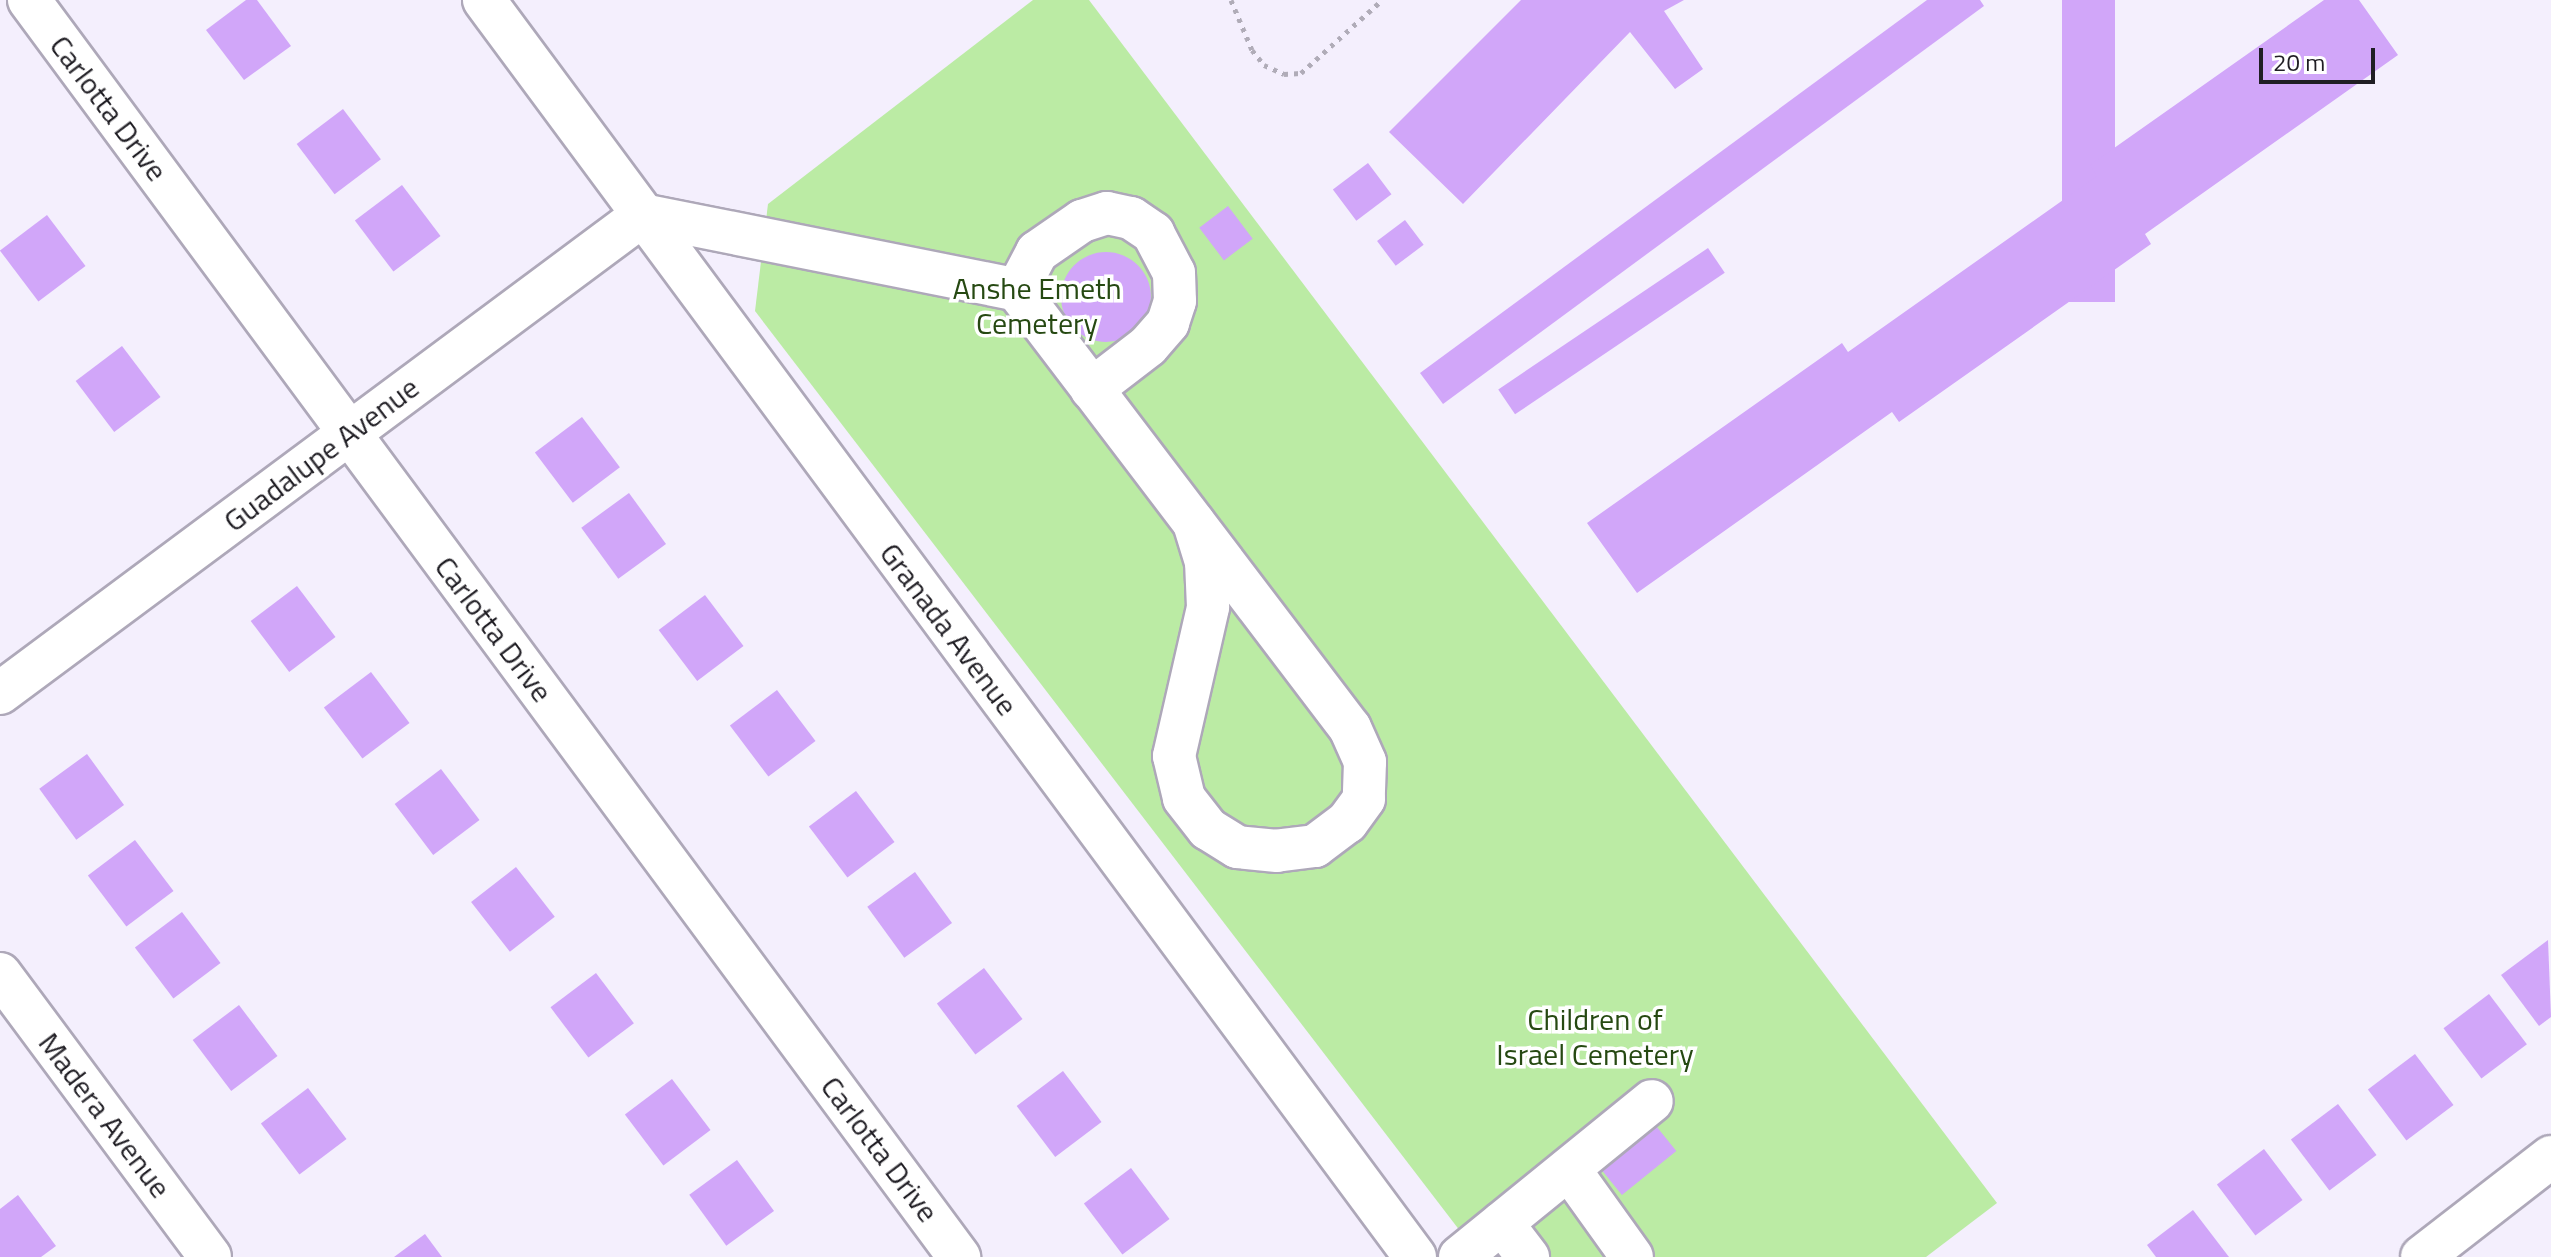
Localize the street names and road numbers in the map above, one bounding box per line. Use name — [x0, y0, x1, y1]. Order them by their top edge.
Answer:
street label: Carlotta Drive — [43, 28, 175, 188]
street label: Guadalupe Avenue — [216, 369, 426, 539]
street label: Granada Avenue — [873, 536, 1025, 722]
street label: Carlotta Drive — [428, 549, 560, 709]
street label: Madera Avenue — [31, 1025, 179, 1205]
street label: Carlotta Drive — [814, 1069, 946, 1229]

